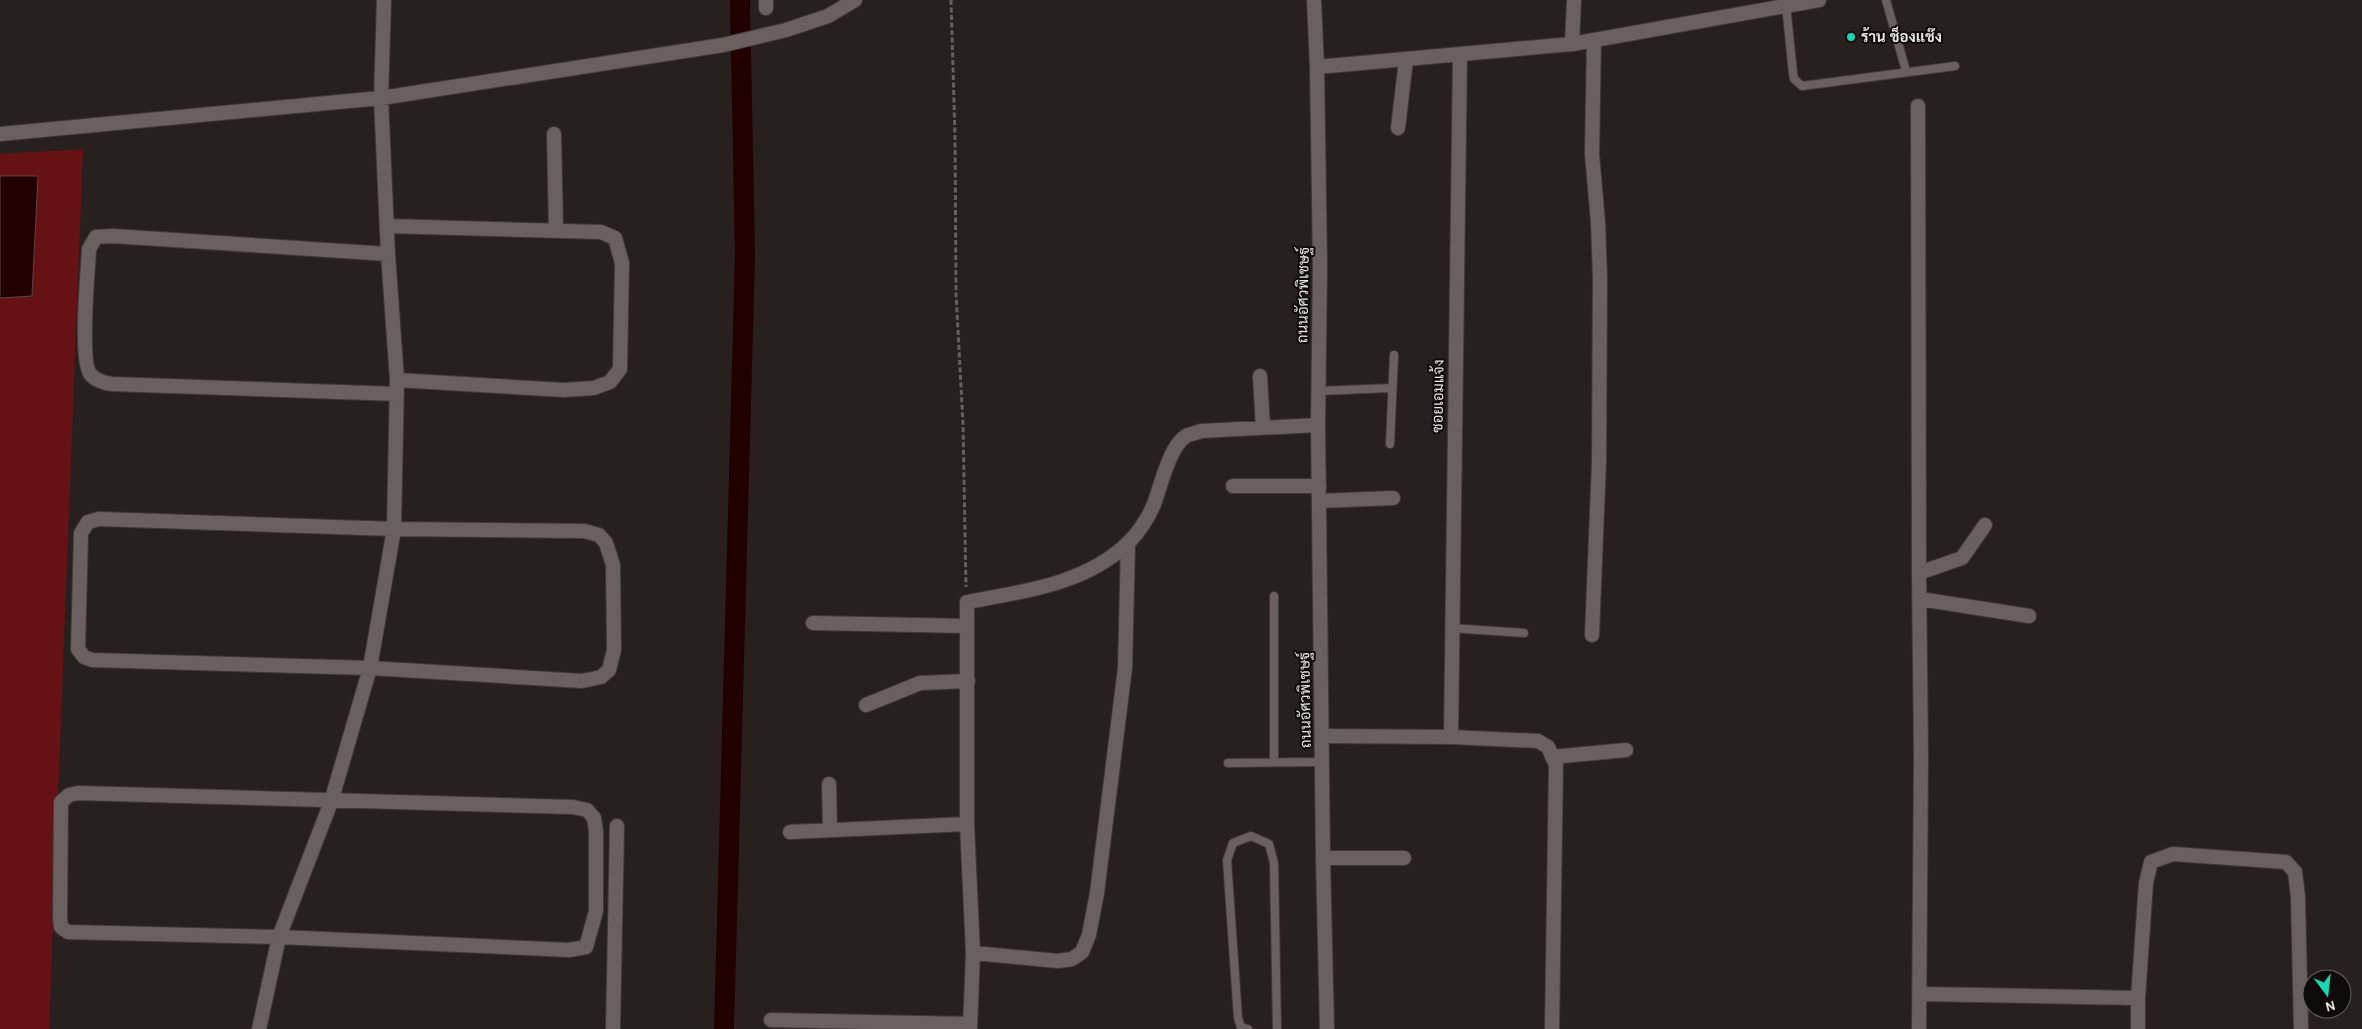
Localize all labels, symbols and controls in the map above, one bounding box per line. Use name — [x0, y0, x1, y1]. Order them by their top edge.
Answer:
place label: ร้าน ช็องแช๊ง — [1861, 26, 1942, 46]
marker: ร้าน ช็องแช๊ง — [1845, 31, 1857, 43]
street label: ถนนอัศวพิเชษฐ์ — [1292, 247, 1314, 343]
street label: ซอยเอมแจ้ง — [1427, 359, 1448, 433]
street label: ถนนอัศวพิเชษฐ์ — [1294, 652, 1316, 748]
north arrow — [2302, 969, 2352, 1019]
text: N — [2323, 997, 2337, 1016]

